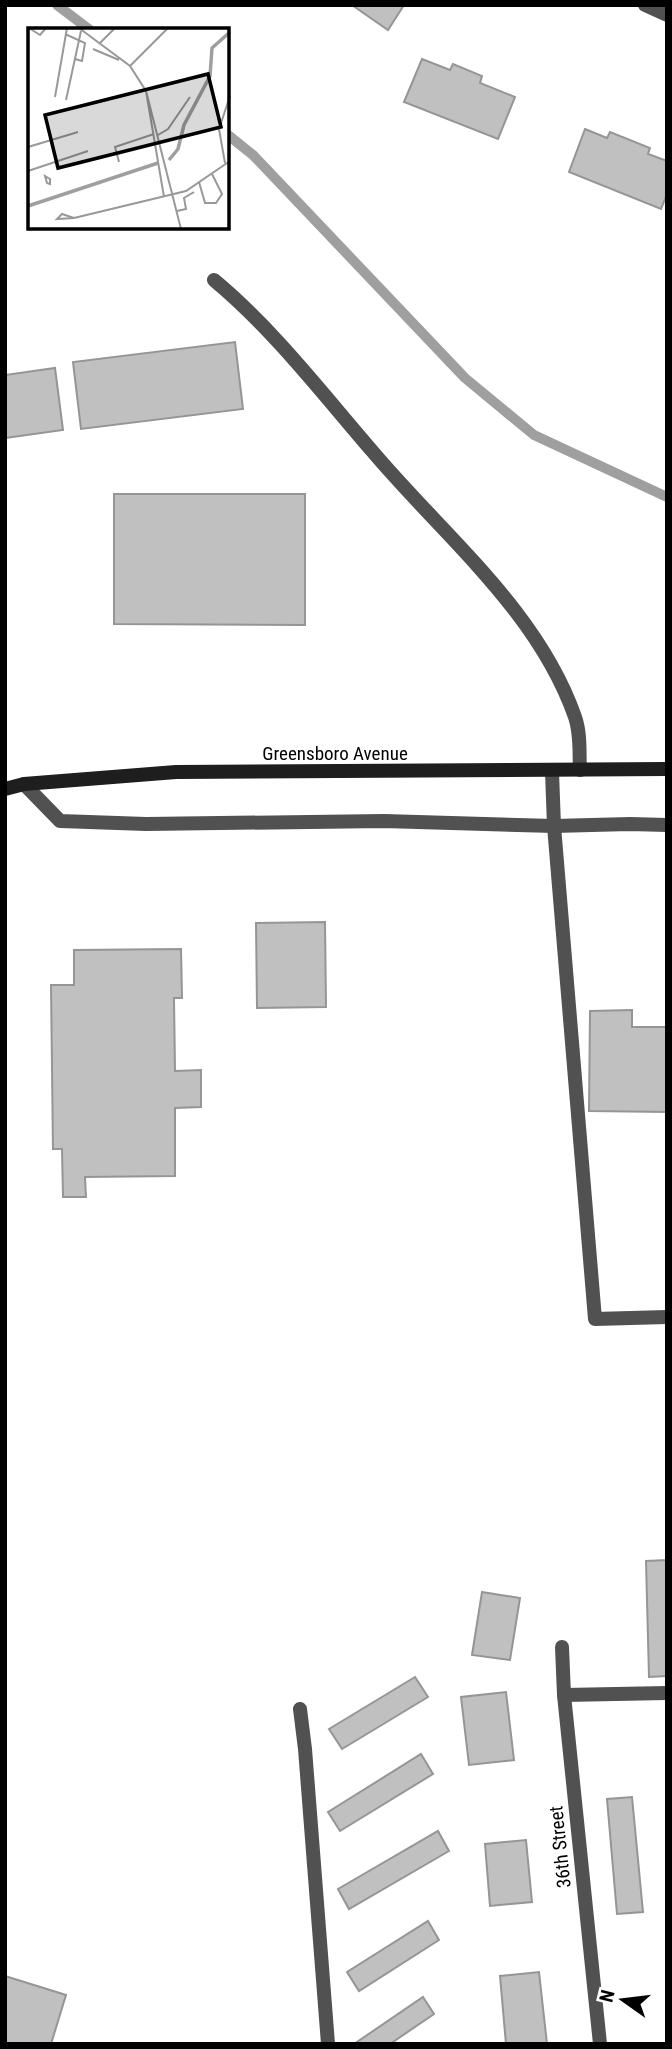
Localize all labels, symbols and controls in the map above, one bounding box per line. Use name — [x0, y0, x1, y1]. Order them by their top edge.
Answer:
inset map — [28, 28, 229, 229]
street label: Greensboro Avenue — [262, 742, 408, 765]
street label: 36th Street — [544, 1805, 576, 1889]
north arrow — [588, 1965, 658, 2035]
text: N — [594, 1988, 620, 2004]

